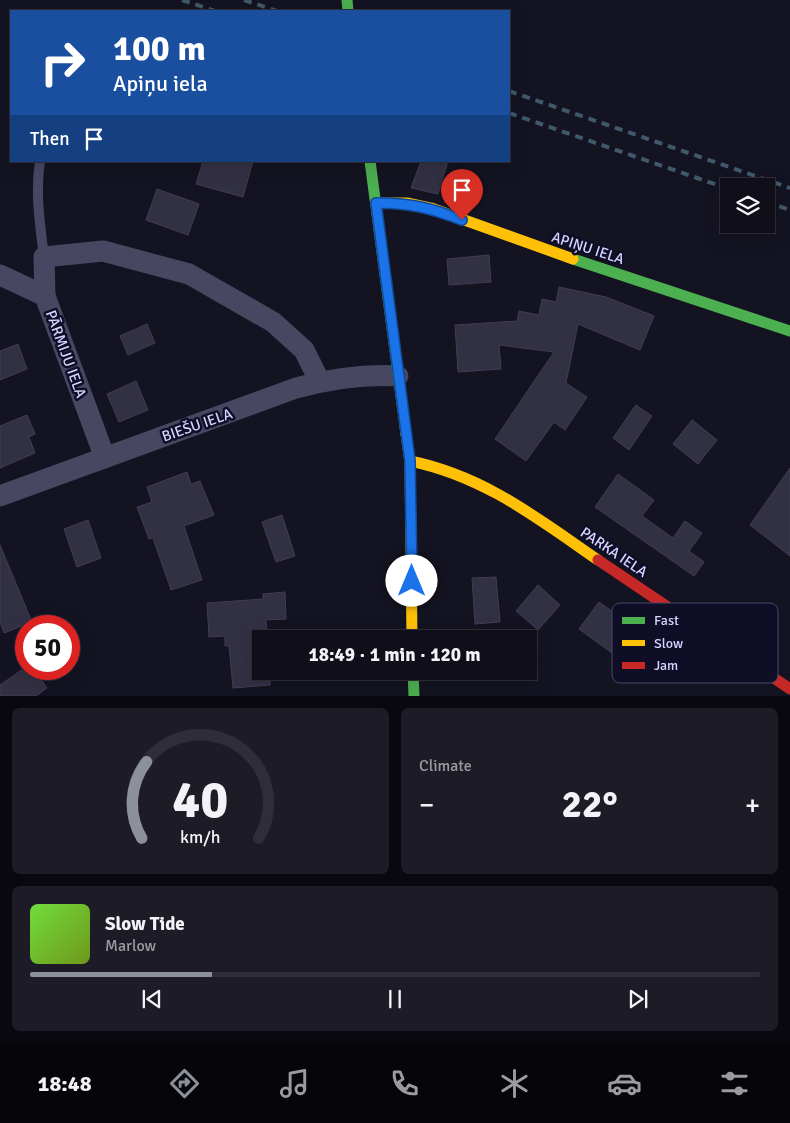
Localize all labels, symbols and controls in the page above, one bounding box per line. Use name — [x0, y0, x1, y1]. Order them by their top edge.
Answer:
text: 100 m — [113, 27, 206, 70]
icon: right — [30, 30, 95, 95]
text: Apiņu iela — [113, 70, 208, 97]
icon: arrive — [80, 125, 108, 153]
text: Then — [30, 127, 70, 151]
pin — [441, 169, 483, 220]
icon: arrive — [448, 176, 476, 204]
map controls — [720, 178, 775, 233]
button: layers — [720, 178, 775, 233]
street label: APIŅU IELA — [549, 228, 627, 269]
street label: PĀRMIJU IELA — [42, 308, 90, 400]
street label: BIEŠU IELA — [159, 404, 235, 445]
street label: PARKA IELA — [577, 523, 651, 581]
position arrow — [385, 554, 437, 606]
legend — [612, 603, 778, 683]
text: Fast — [654, 612, 679, 629]
speed limit sign: 50 — [15, 615, 80, 680]
text: Slow — [654, 635, 683, 652]
text: 18:49 · 1 min · 120 m — [308, 643, 481, 667]
text: Jam — [654, 657, 678, 674]
text: Climate — [419, 756, 472, 776]
text: 40 — [172, 768, 229, 832]
text: 22° — [561, 781, 618, 828]
text: − — [419, 788, 434, 822]
text: + — [745, 788, 760, 822]
text: km/h — [180, 826, 221, 848]
text: Slow Tide — [105, 912, 185, 936]
text: Marlow — [105, 936, 156, 956]
icon: previous — [138, 985, 166, 1013]
icon: pause — [381, 985, 409, 1013]
icon: next — [624, 985, 652, 1013]
icon: directions — [167, 1066, 202, 1101]
icon: music — [277, 1066, 312, 1101]
icon: phone — [387, 1066, 422, 1101]
icon: climate — [497, 1066, 532, 1101]
icon: car — [607, 1066, 642, 1101]
icon: filters — [717, 1066, 752, 1101]
text: 18:48 — [38, 1070, 92, 1097]

